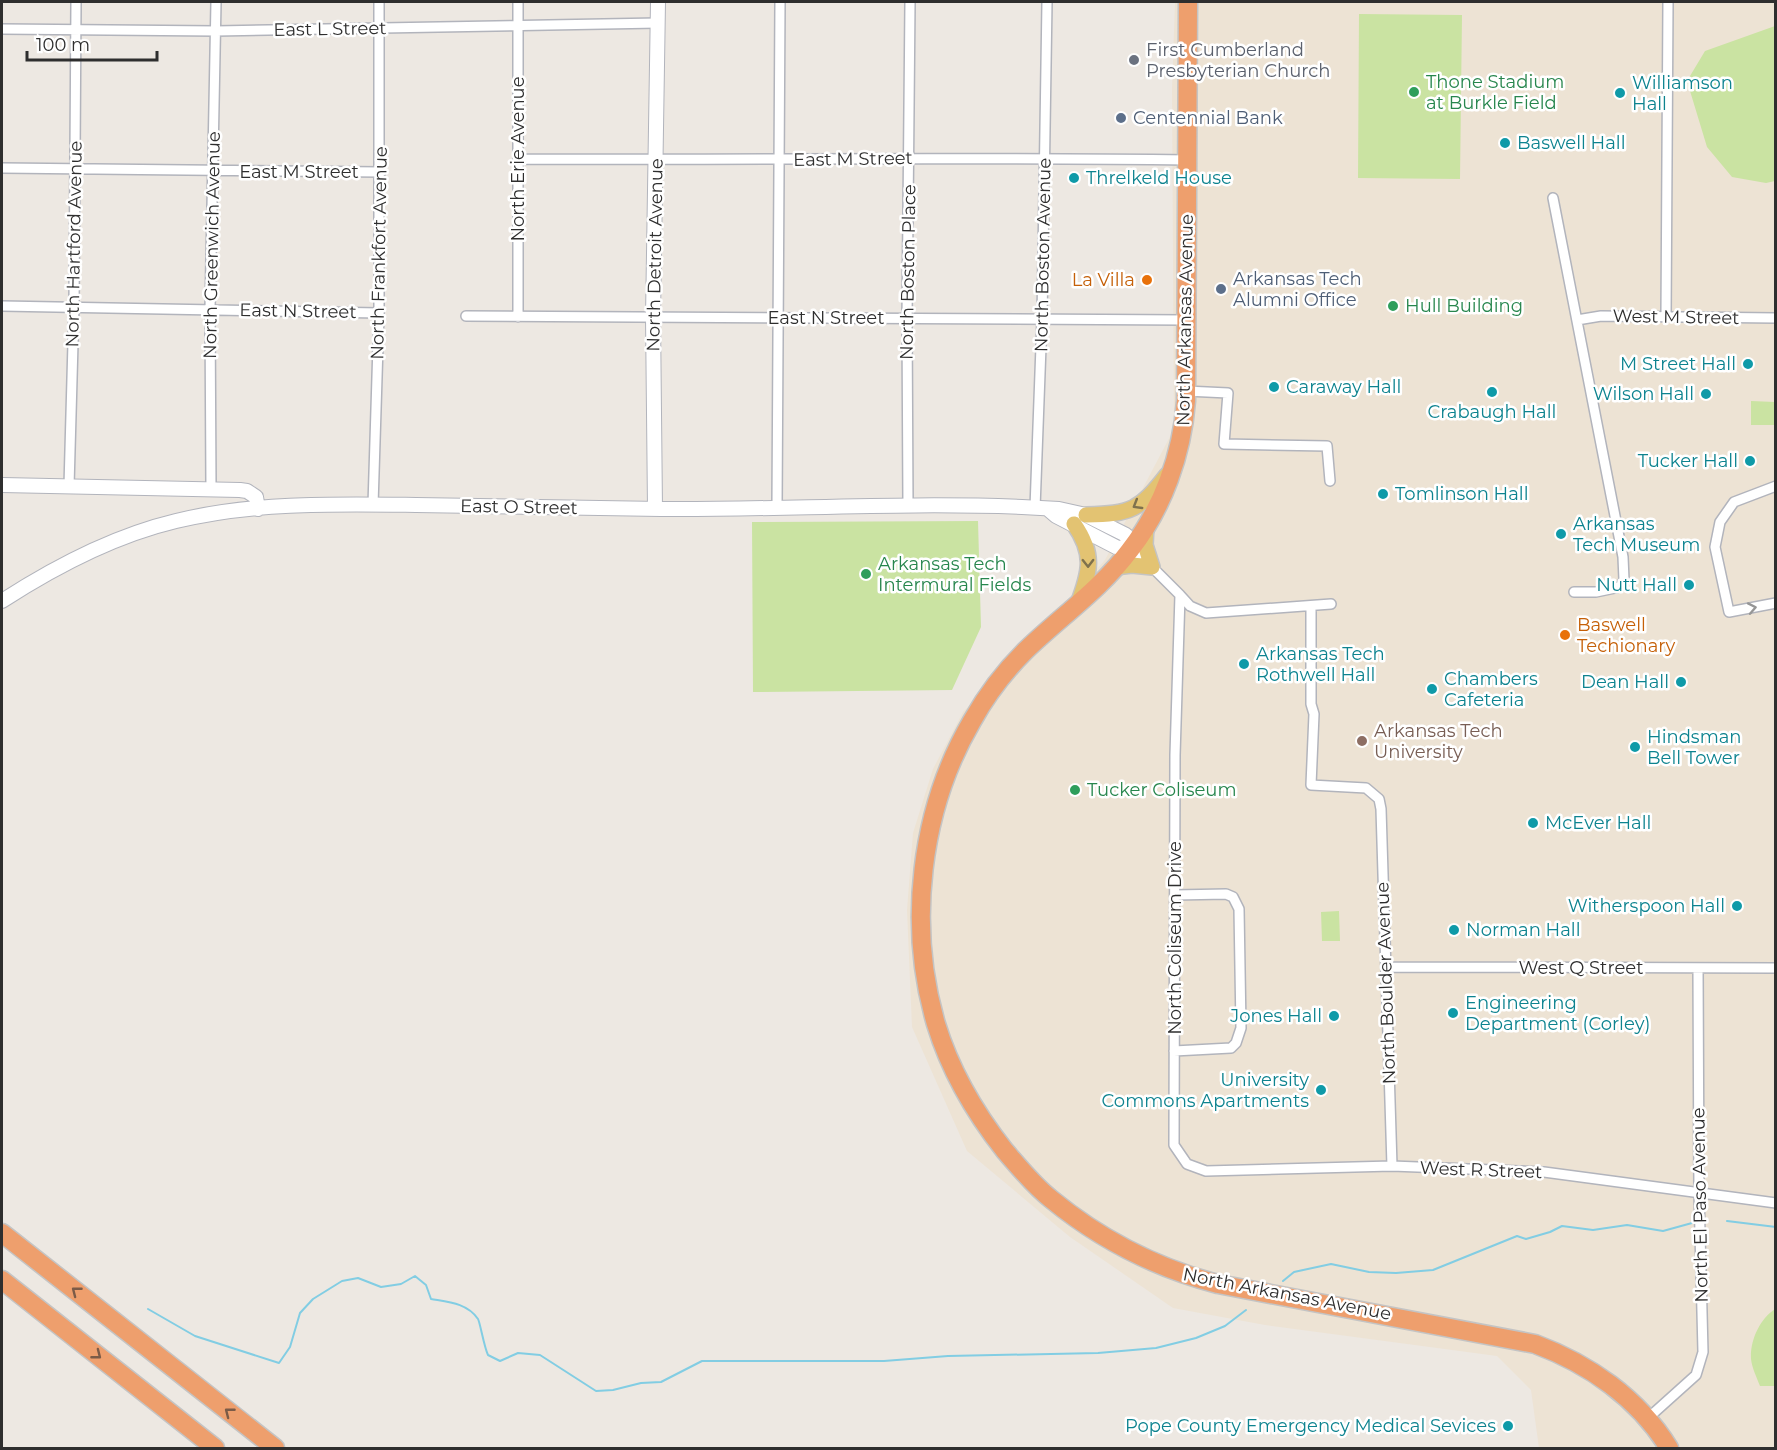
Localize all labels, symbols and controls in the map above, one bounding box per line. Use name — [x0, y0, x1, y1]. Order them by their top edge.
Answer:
street label: East L Street — [273, 17, 387, 41]
scale bar — [27, 24, 158, 62]
text: 100 m — [36, 34, 90, 56]
place label: First Cumberland Presbyterian Church — [1146, 39, 1330, 82]
marker: First Cumberland Presbyterian Church — [1127, 53, 1141, 67]
place label: Thone Stadium at Burkle Field — [1426, 71, 1564, 114]
place label: Williamson Hall — [1632, 72, 1733, 115]
street label: North Erie Avenue — [507, 76, 529, 242]
marker: Thone Stadium at Burkle Field — [1407, 85, 1421, 99]
marker: Williamson Hall — [1613, 86, 1627, 100]
place label: Centennial Bank — [1133, 107, 1283, 129]
marker: Centennial Bank — [1114, 111, 1128, 125]
street label: North Greenwich Avenue — [199, 131, 225, 359]
place label: Baswell Hall — [1517, 132, 1626, 154]
marker: Baswell Hall — [1498, 136, 1512, 150]
street label: North Hartford Avenue — [61, 140, 87, 348]
street label: North Frankfort Avenue — [366, 146, 392, 360]
street label: East M Street — [793, 147, 913, 171]
street label: North Detroit Avenue — [642, 158, 668, 352]
street label: North Boston Avenue — [1030, 158, 1056, 352]
street label: East M Street — [239, 161, 359, 183]
place label: Threlkeld House — [1086, 167, 1232, 189]
marker: Threlkeld House — [1067, 171, 1081, 185]
street label: North Boston Place — [895, 184, 921, 360]
street label: North Arkansas Avenue — [1172, 214, 1198, 426]
place label: Arkansas Tech Alumni Office — [1233, 268, 1362, 311]
place label: La Villa — [1072, 269, 1135, 291]
marker: La Villa — [1140, 273, 1154, 287]
marker: Arkansas Tech Alumni Office — [1214, 282, 1228, 296]
place label: Hull Building — [1405, 295, 1523, 317]
street label: East N Street — [239, 299, 357, 323]
marker: Hull Building — [1386, 299, 1400, 313]
street label: West M Street — [1612, 305, 1740, 329]
street label: East N Street — [767, 307, 885, 329]
place label: M Street Hall — [1620, 353, 1736, 375]
marker: M Street Hall — [1741, 357, 1755, 371]
place label: Caraway Hall — [1286, 376, 1401, 398]
marker: Caraway Hall — [1267, 380, 1281, 394]
place label: Wilson Hall — [1593, 383, 1694, 405]
marker: Crabaugh Hall — [1485, 385, 1499, 399]
marker: Wilson Hall — [1699, 387, 1713, 401]
place label: Crabaugh Hall — [1428, 401, 1556, 423]
place label: Tucker Hall — [1638, 450, 1738, 472]
marker: Tucker Hall — [1743, 454, 1757, 468]
place label: Tomlinson Hall — [1395, 483, 1528, 505]
marker: Tomlinson Hall — [1376, 487, 1390, 501]
street label: East O Street — [460, 495, 578, 519]
one-way arrow — [1133, 498, 1143, 510]
place label: Arkansas Tech Museum — [1573, 513, 1700, 556]
marker: Arkansas Tech Museum — [1554, 527, 1568, 541]
place label: Arkansas Tech Intermural Fields — [878, 553, 1032, 596]
one-way arrow — [1082, 559, 1094, 568]
marker: Arkansas Tech Intermural Fields — [859, 567, 873, 581]
place label: Nutt Hall — [1596, 574, 1677, 596]
marker: Nutt Hall — [1682, 578, 1696, 592]
one-way arrow — [1747, 602, 1757, 615]
place label: Baswell Techionary — [1577, 614, 1675, 657]
marker: Baswell Techionary — [1558, 628, 1572, 642]
place label: Arkansas Tech Rothwell Hall — [1256, 643, 1385, 686]
marker: Arkansas Tech Rothwell Hall — [1237, 657, 1251, 671]
place label: Chambers Cafeteria — [1444, 668, 1538, 711]
place label: Dean Hall — [1581, 671, 1669, 693]
marker: Dean Hall — [1674, 675, 1688, 689]
marker: Chambers Cafeteria — [1425, 682, 1439, 696]
place label: Arkansas Tech University — [1374, 720, 1503, 763]
place label: Hindsman Bell Tower — [1647, 726, 1742, 769]
marker: Arkansas Tech University — [1355, 734, 1369, 748]
marker: Hindsman Bell Tower — [1628, 740, 1642, 754]
place label: Tucker Coliseum — [1087, 779, 1237, 801]
marker: Tucker Coliseum — [1068, 783, 1082, 797]
place label: McEver Hall — [1545, 812, 1651, 834]
marker: McEver Hall — [1526, 816, 1540, 830]
street label: North Coliseum Drive — [1164, 841, 1186, 1035]
street label: North Boulder Avenue — [1371, 881, 1401, 1084]
place label: Witherspoon Hall — [1568, 895, 1725, 917]
marker: Witherspoon Hall — [1730, 899, 1744, 913]
place label: Norman Hall — [1466, 919, 1581, 941]
marker: Norman Hall — [1447, 923, 1461, 937]
street label: West Q Street — [1519, 957, 1643, 979]
place label: Engineering Department (Corley) — [1465, 992, 1650, 1035]
place label: Jones Hall — [1229, 1005, 1322, 1027]
marker: Engineering Department (Corley) — [1446, 1006, 1460, 1020]
marker: Jones Hall — [1327, 1009, 1341, 1023]
place label: University Commons Apartments — [1102, 1069, 1309, 1112]
marker: University Commons Apartments — [1314, 1083, 1328, 1097]
street label: North El Paso Avenue — [1687, 1107, 1713, 1303]
street label: West R Street — [1419, 1157, 1543, 1183]
street label: North Arkansas Avenue — [1181, 1263, 1393, 1325]
one-way arrow — [72, 1288, 83, 1299]
one-way arrow — [90, 1348, 101, 1359]
one-way arrow — [225, 1409, 236, 1420]
place label: Pope County Emergency Medical Sevices — [1125, 1415, 1496, 1437]
marker: Pope County Emergency Medical Sevices — [1501, 1419, 1515, 1433]

